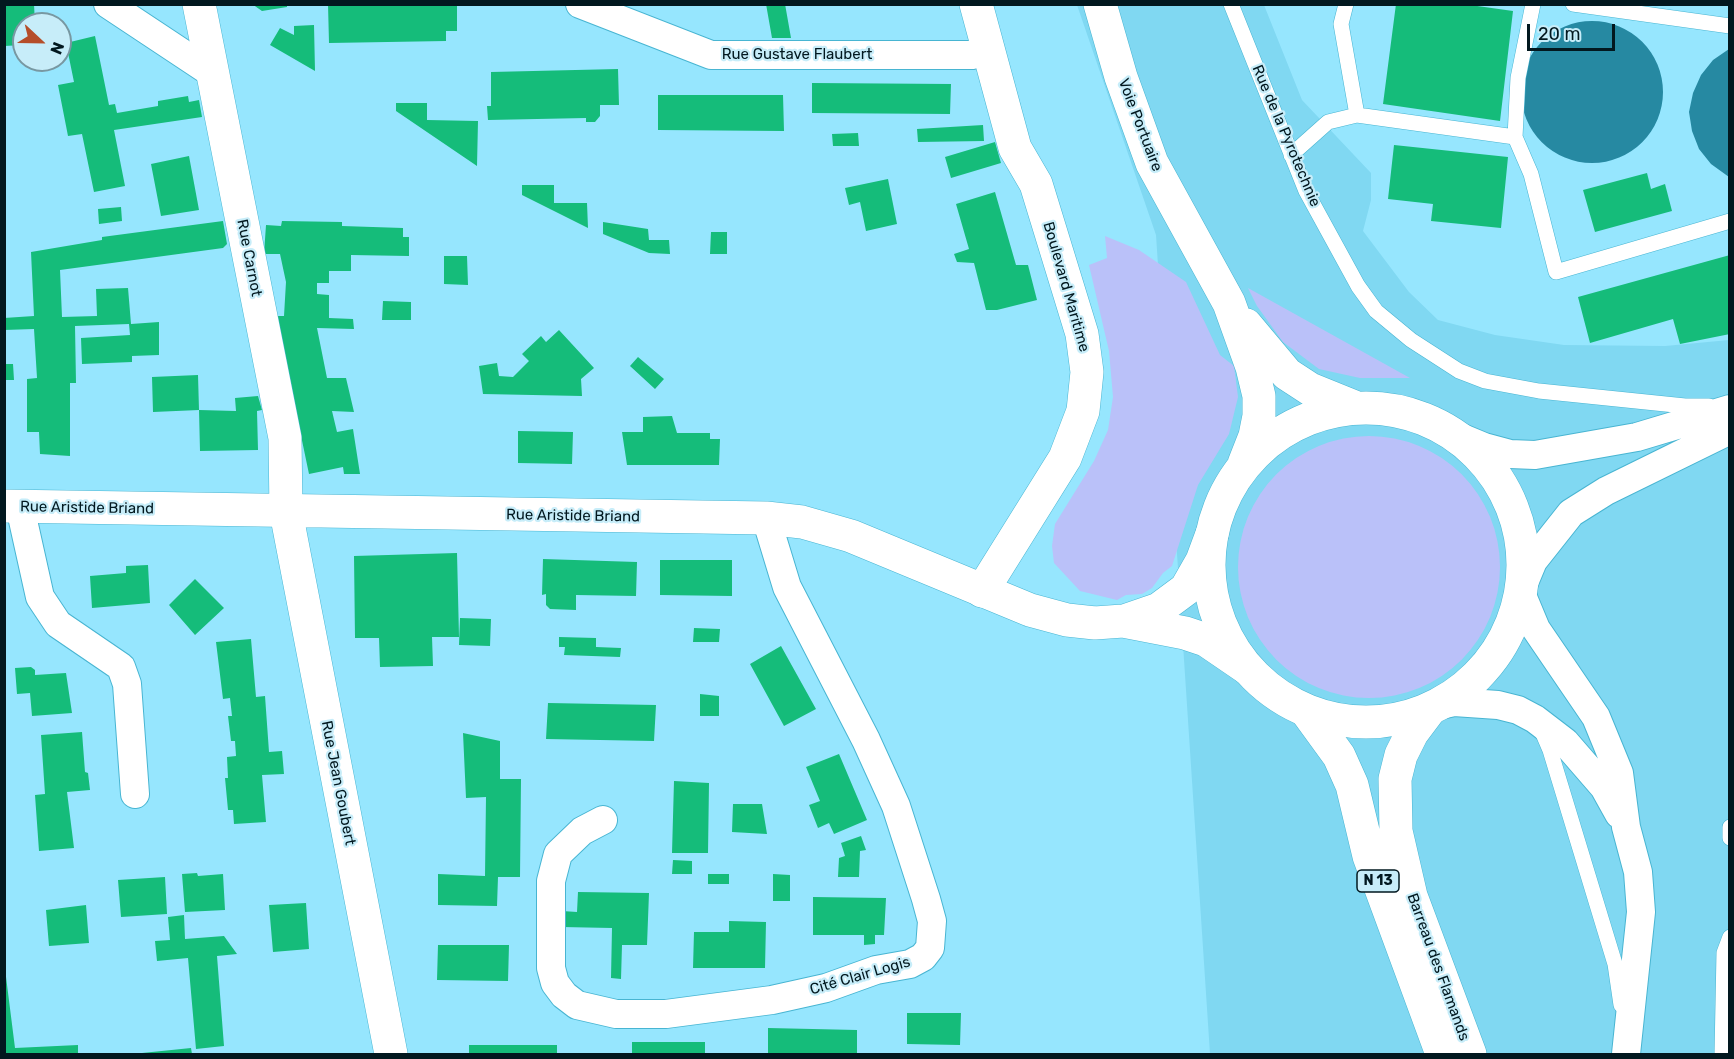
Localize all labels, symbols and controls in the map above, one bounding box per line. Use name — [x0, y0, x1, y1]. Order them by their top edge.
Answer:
north arrow — [12, 12, 72, 72]
scale bar — [1530, 12, 1618, 50]
text: 20 m — [1538, 23, 1580, 45]
text: N — [46, 39, 68, 57]
street label: Rue Gustave Flaubert — [722, 46, 872, 64]
street label: Rue de la Pyrotechnie — [1248, 62, 1324, 210]
street label: Voie Portuaire — [1114, 76, 1166, 174]
street label: Rue Carnot — [233, 218, 265, 298]
street label: Boulevard Maritime — [1039, 220, 1093, 354]
street label: Rue Aristide Briand — [20, 498, 154, 518]
street label: Rue Aristide Briand — [506, 506, 640, 526]
street label: Rue Jean Goubert — [317, 719, 359, 847]
road number: N 13 — [1357, 870, 1399, 892]
street label: Barreau des Flamands — [1403, 891, 1473, 1043]
street label: Cité Clair Logis — [808, 953, 912, 999]

